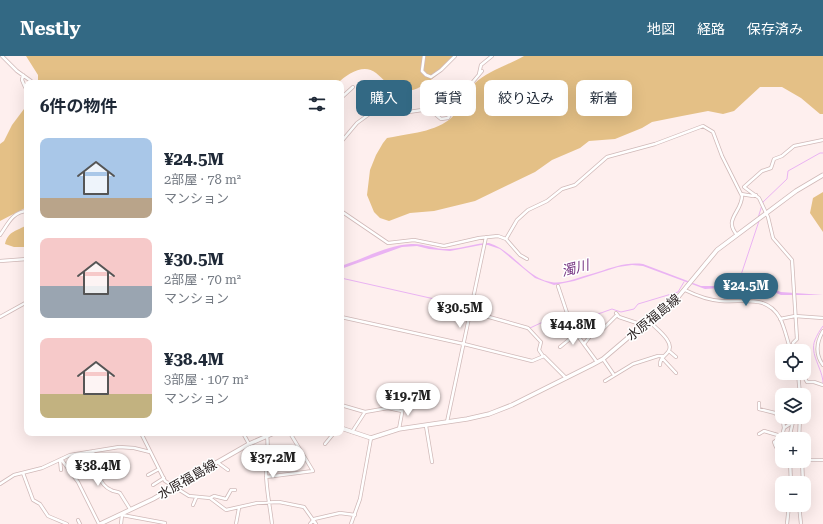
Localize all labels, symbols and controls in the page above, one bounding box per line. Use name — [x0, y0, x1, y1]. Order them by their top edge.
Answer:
text: Nestly — [20, 17, 81, 40]
text: 地図 — [647, 21, 675, 37]
text: 経路 — [697, 21, 725, 37]
text: 保存済み — [747, 21, 803, 37]
chip: 購入 — [356, 80, 412, 116]
chip: 賃貸 — [420, 80, 476, 116]
chip: 絞り込み — [484, 80, 568, 116]
chip: 新着 — [576, 80, 632, 116]
icon: filters — [306, 93, 328, 115]
text: 6件の物件 — [40, 96, 118, 116]
text: ¥24.5M — [164, 149, 224, 169]
icon: home — [72, 154, 120, 202]
text: 2部屋 · 78 m² — [164, 172, 241, 187]
text: マンション — [164, 191, 229, 206]
text: ¥30.5M — [164, 249, 224, 269]
icon: home — [72, 254, 120, 302]
water label: 濁川 — [559, 256, 592, 279]
text: 2部屋 · 70 m² — [164, 272, 241, 287]
pin: ¥24.5M — [713, 273, 779, 307]
text: ¥24.5M — [723, 278, 769, 293]
text: マンション — [164, 291, 229, 306]
street label: 水原福島線 — [623, 291, 683, 344]
pin: ¥30.5M — [427, 295, 493, 329]
text: ¥30.5M — [437, 300, 483, 315]
pin: ¥44.8M — [540, 312, 606, 346]
text: ¥44.8M — [550, 317, 596, 332]
map controls — [775, 344, 811, 512]
button: locate — [775, 344, 811, 380]
text: ¥38.4M — [164, 349, 224, 369]
icon: home — [72, 354, 120, 402]
text: 3部屋 · 107 m² — [164, 372, 248, 387]
pin: ¥19.7M — [375, 383, 441, 417]
text: ¥19.7M — [385, 388, 431, 403]
button: layers — [775, 388, 811, 424]
text: マンション — [164, 391, 229, 406]
button: + — [775, 432, 811, 468]
pin: ¥37.2M — [240, 445, 306, 479]
text: ¥37.2M — [250, 450, 296, 465]
pin: ¥38.4M — [65, 453, 131, 487]
street label: 水原福島線 — [155, 457, 219, 502]
text: ¥38.4M — [75, 458, 121, 473]
button: − — [775, 476, 811, 512]

